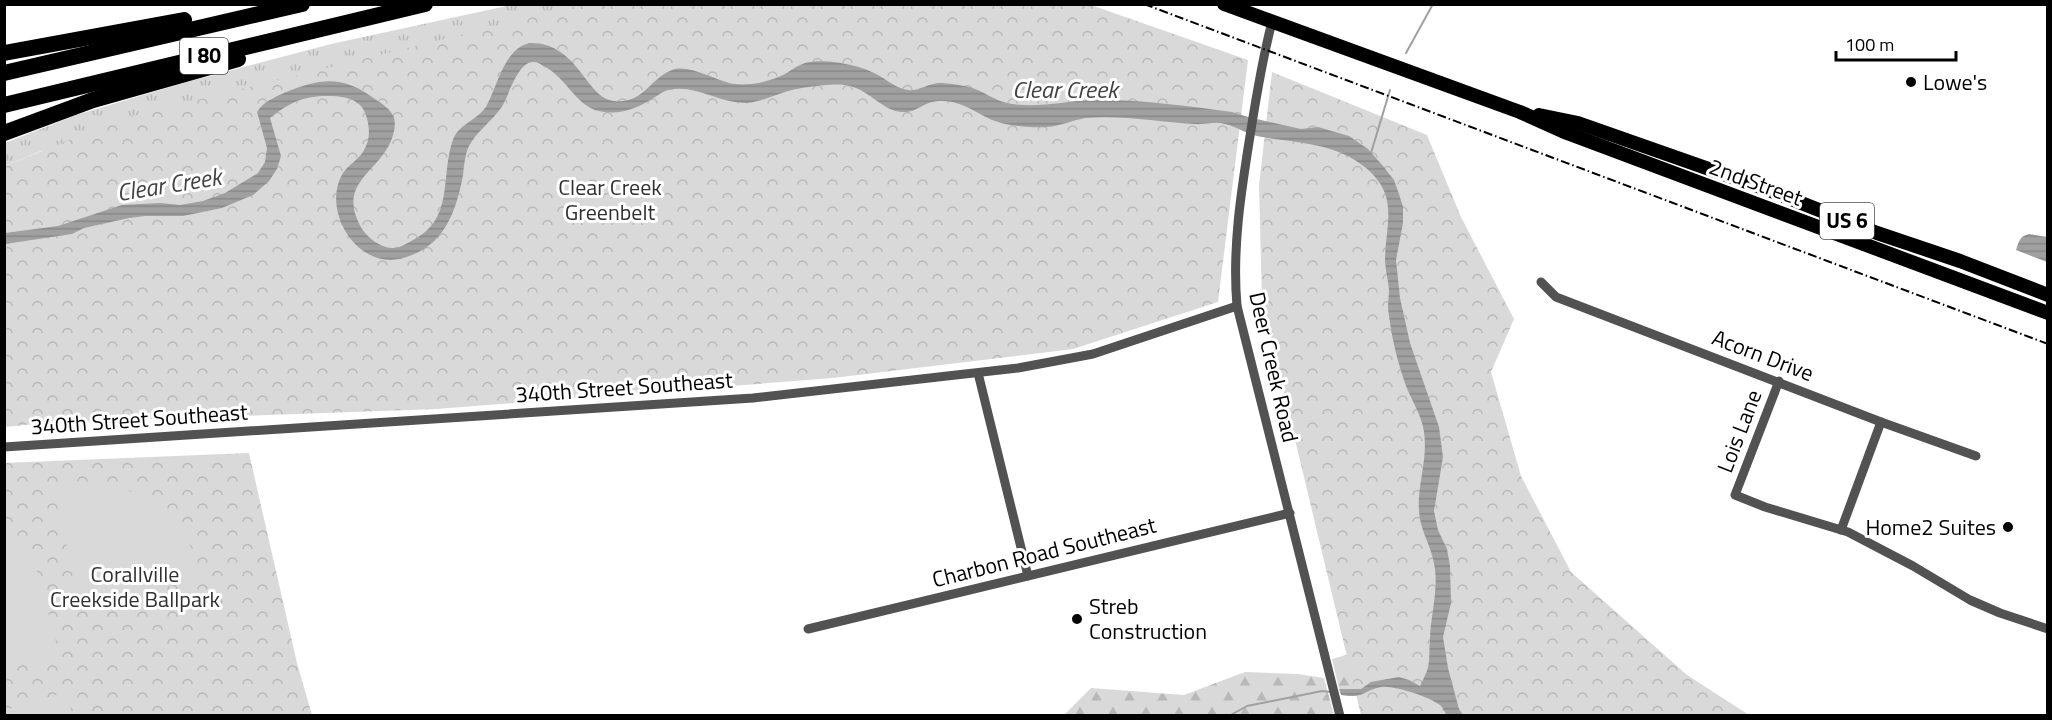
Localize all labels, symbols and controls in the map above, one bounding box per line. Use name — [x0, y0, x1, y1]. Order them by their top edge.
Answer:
scale bar — [1836, 24, 1956, 62]
text: 100 m — [1845, 31, 1894, 58]
road number: I 80 — [180, 38, 228, 74]
place label: Lowe's — [1923, 65, 1987, 99]
water label: Clear Creek — [1012, 71, 1121, 107]
marker: Lowe's — [1904, 75, 1918, 89]
street label: 2nd Street — [1704, 149, 1808, 215]
water label: Clear Creek — [114, 157, 227, 210]
park label: Clear Creek Greenbelt — [558, 170, 662, 229]
road number: US 6 — [1820, 203, 1874, 239]
street label: Deer Creek Road — [1240, 288, 1308, 446]
street label: Acorn Drive — [1707, 320, 1819, 390]
street label: 340th Street Southeast — [514, 362, 734, 412]
street label: Lois Lane — [1708, 385, 1770, 477]
street label: 340th Street Southeast — [29, 394, 249, 444]
street label: Charbon Road Southeast — [929, 508, 1160, 596]
place label: Home2 Suites — [1865, 510, 1996, 544]
marker: Home2 Suites — [2001, 520, 2015, 534]
park label: Corallville Creekside Ballpark — [50, 557, 221, 616]
place label: Streb Construction — [1089, 589, 1207, 648]
marker: Streb Construction — [1070, 612, 1084, 626]

